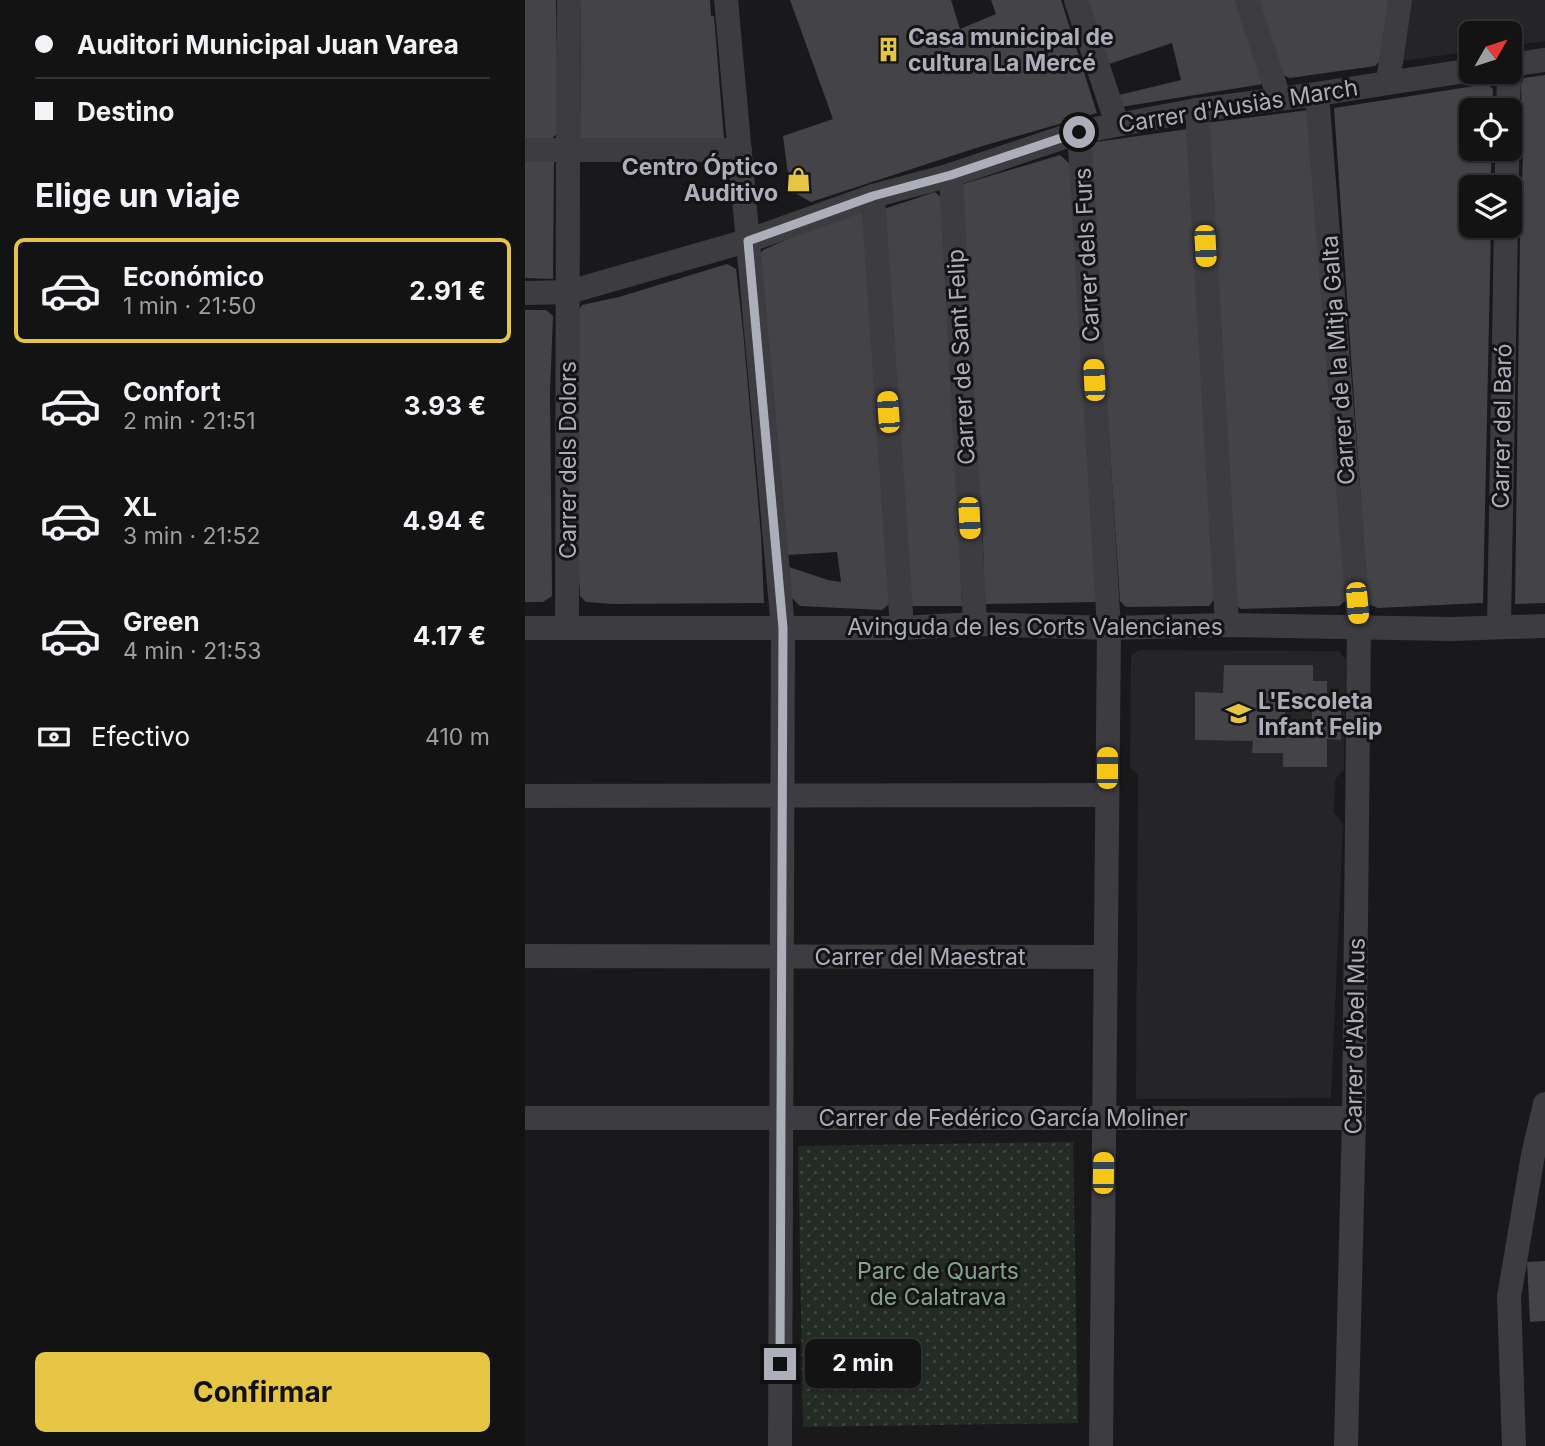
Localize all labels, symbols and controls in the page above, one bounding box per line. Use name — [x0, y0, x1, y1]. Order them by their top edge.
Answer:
north arrow — [1459, 21, 1523, 84]
map controls — [1459, 21, 1522, 238]
place label: Casa municipal de cultura La Mercé — [908, 23, 1114, 77]
text: Auditori Municipal Juan Varea — [77, 29, 459, 60]
building icon: Casa municipal de cultura La Mercé — [874, 36, 902, 64]
street label: Carrer d'Ausiàs March — [1116, 73, 1360, 139]
text: Destino — [77, 96, 175, 127]
button: locate — [1459, 98, 1522, 161]
route start — [1063, 116, 1095, 148]
place label: Centro Óptico Auditivo — [622, 153, 778, 207]
shop icon: Centro Óptico Auditivo — [784, 166, 812, 194]
street label: Carrer dels Furs — [1068, 167, 1106, 343]
button: layers — [1459, 175, 1522, 238]
text: Elige un viaje — [35, 176, 240, 215]
car — [1194, 224, 1217, 268]
street label: Carrer de la Mitja Galta — [1315, 234, 1361, 486]
street label: Carrer de Sant Felip — [941, 248, 981, 466]
icon: car — [39, 259, 102, 322]
text: Económico — [123, 261, 264, 292]
text: 2.91 € — [409, 275, 486, 306]
text: 1 min · 21:50 — [123, 292, 256, 320]
street label: Carrer del Baró — [1487, 343, 1517, 509]
car — [1083, 358, 1106, 402]
street label: Carrer dels Dolors — [554, 361, 582, 559]
icon: car — [39, 374, 102, 437]
text: Confort — [123, 376, 221, 407]
text: 3.93 € — [404, 390, 486, 421]
car — [877, 390, 900, 434]
text: 2 min · 21:51 — [123, 407, 256, 435]
icon: car — [39, 489, 102, 552]
text: XL — [123, 491, 157, 522]
car — [958, 496, 981, 540]
text: 4.94 € — [403, 505, 486, 536]
text: 3 min · 21:52 — [123, 522, 261, 550]
car — [1345, 581, 1370, 625]
icon: car — [39, 604, 102, 667]
text: Green — [123, 606, 200, 637]
street label: Avinguda de les Corts Valencianes — [847, 613, 1223, 641]
text: 4.17 € — [413, 620, 486, 651]
text: 4 min · 21:53 — [123, 637, 261, 665]
place label: L'Escoleta Infant Felip — [1258, 687, 1383, 741]
school or university icon: L'Escoleta Infant Felip — [1224, 700, 1252, 728]
icon: cash — [35, 718, 73, 756]
text: Efectivo — [91, 721, 190, 752]
text: 410 m — [425, 723, 490, 751]
car — [1097, 747, 1118, 789]
street label: Carrer d'Abel Mus — [1339, 937, 1371, 1135]
street label: Carrer del Maestrat — [815, 943, 1026, 971]
street label: Carrer de Fedérico García Moliner — [819, 1104, 1188, 1132]
car — [1093, 1152, 1114, 1194]
park label: Parc de Quarts de Calatrava — [857, 1257, 1019, 1311]
callout: 2 min — [805, 1340, 920, 1388]
route end — [764, 1348, 796, 1380]
text: 2 min — [832, 1349, 894, 1377]
button: Confirmar — [35, 1352, 490, 1432]

